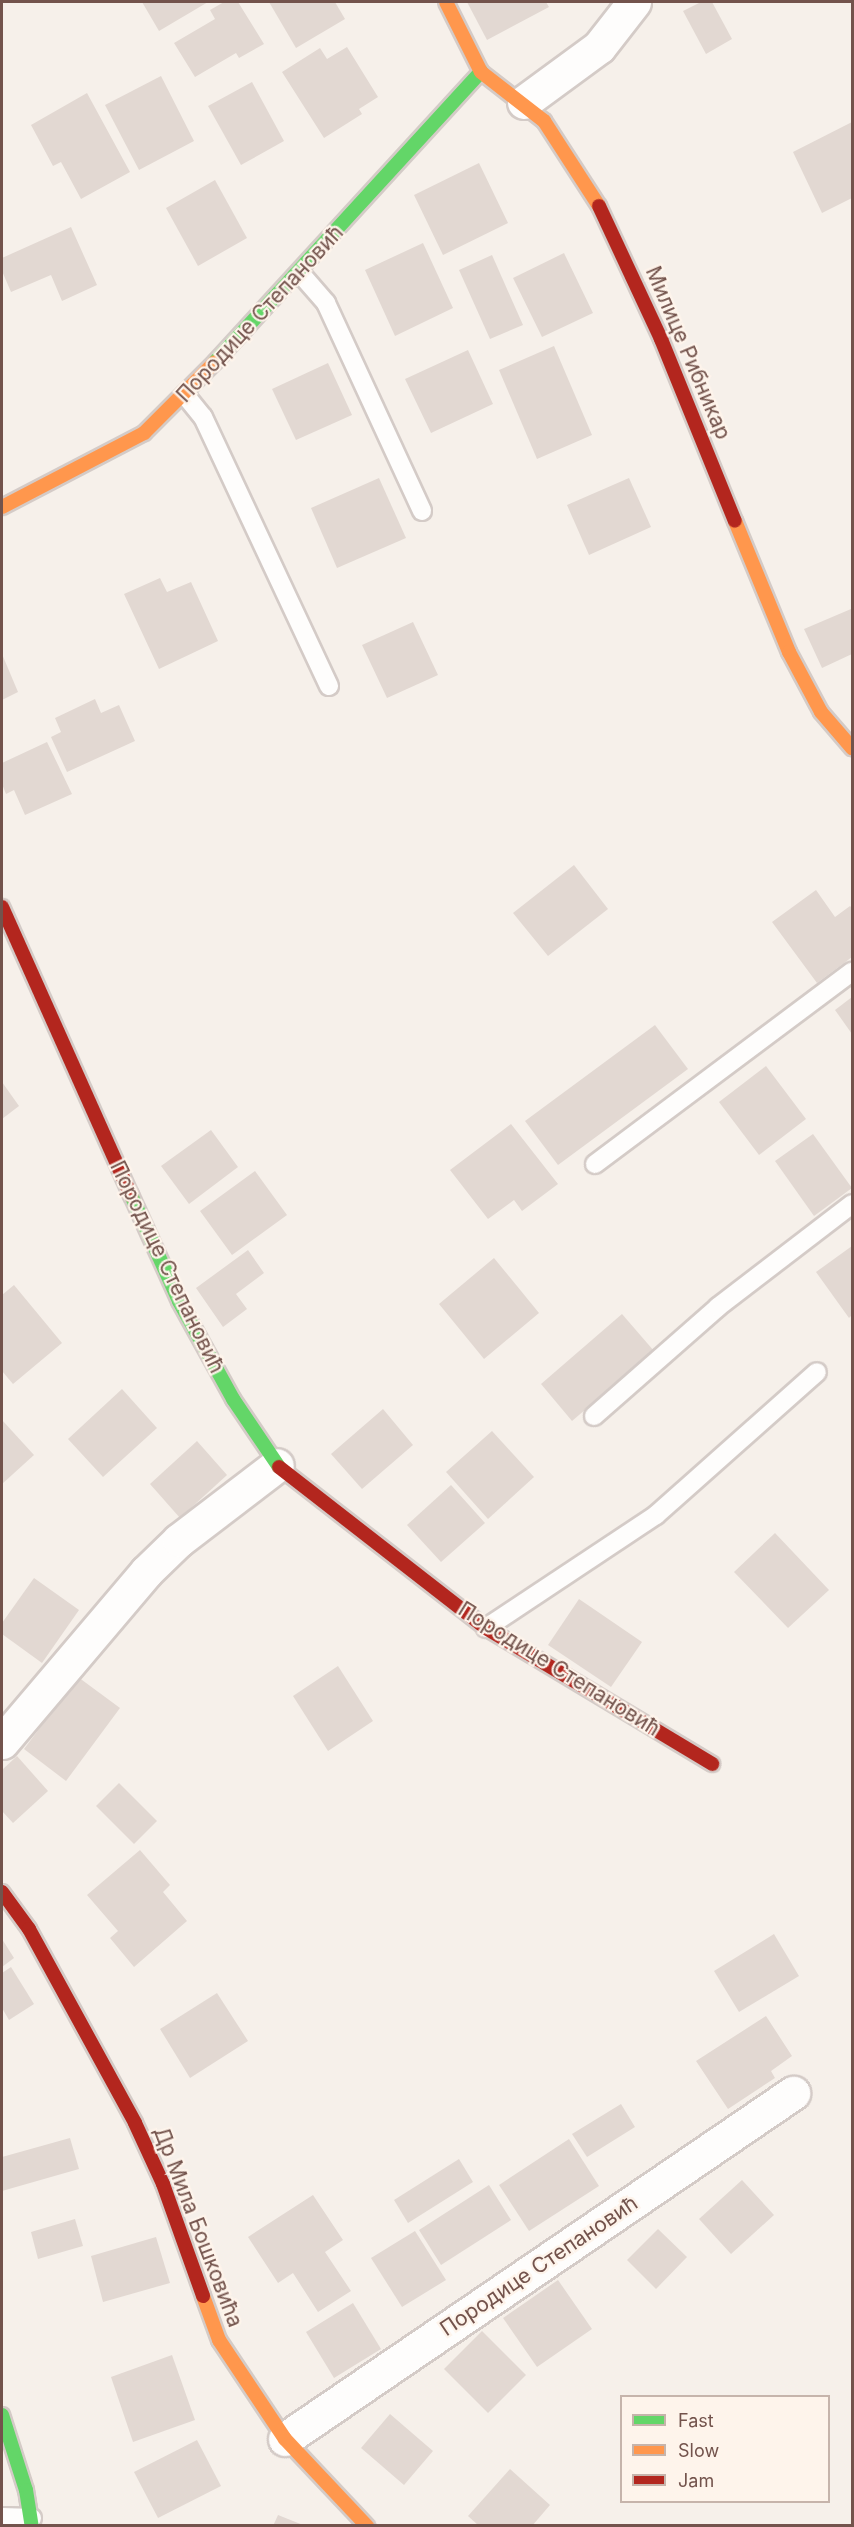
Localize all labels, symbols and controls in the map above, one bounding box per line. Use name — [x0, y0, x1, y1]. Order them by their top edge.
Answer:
street label: Породице Степановић — [171, 220, 349, 408]
street label: Милице Рибникар — [640, 263, 736, 443]
street label: Породице Степановић — [105, 1157, 229, 1377]
street label: Породице Степановић — [454, 1597, 664, 1741]
street label: Др Мила Бошковића — [148, 2123, 248, 2331]
street label: Породице Степановић — [435, 2190, 643, 2342]
legend — [620, 2395, 830, 2503]
text: Fast — [678, 2410, 714, 2431]
text: Slow — [678, 2440, 719, 2461]
text: Jam — [678, 2470, 714, 2491]

